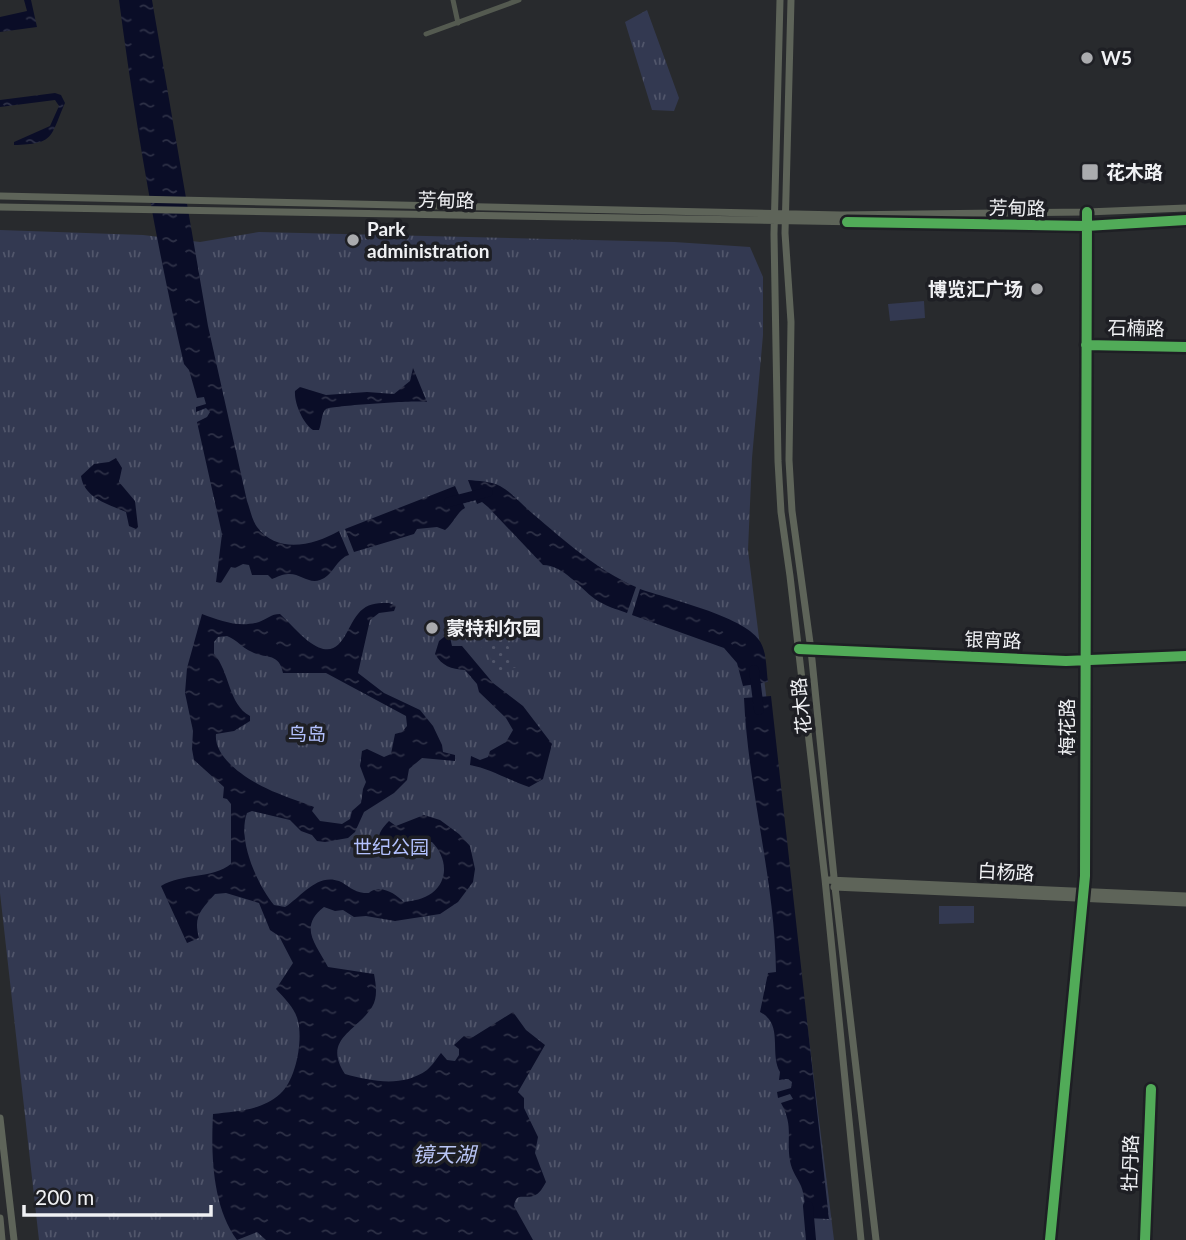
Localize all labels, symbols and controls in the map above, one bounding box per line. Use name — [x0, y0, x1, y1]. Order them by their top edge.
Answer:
place label: W5 — [1101, 46, 1132, 69]
marker: W5 — [1079, 50, 1095, 66]
place label: 花木路 — [1106, 160, 1163, 183]
marker: 花木路 — [1080, 162, 1100, 182]
street label: 芳甸路 — [417, 188, 475, 211]
street label: 芳甸路 — [988, 196, 1046, 219]
place label: Park administration — [367, 217, 489, 262]
marker: Park administration — [345, 232, 361, 248]
place label: 博览汇广场 — [928, 277, 1023, 300]
marker: 博览汇广场 — [1029, 281, 1045, 297]
street label: 石楠路 — [1107, 316, 1165, 339]
place label: 蒙特利尔园 — [446, 616, 541, 639]
marker: 蒙特利尔园 — [424, 620, 440, 636]
street label: 银宵路 — [964, 627, 1022, 652]
street label: 花木路 — [786, 676, 815, 736]
street label: 梅花路 — [1055, 698, 1078, 756]
park label: 鸟岛 — [288, 722, 326, 745]
park label: 世纪公园 — [353, 835, 429, 858]
street label: 白杨路 — [977, 859, 1035, 884]
street label: 牡丹路 — [1117, 1134, 1142, 1192]
water label: 镜天湖 — [413, 1141, 478, 1166]
scale bar — [24, 1174, 212, 1218]
text: 200 m — [35, 1184, 94, 1209]

